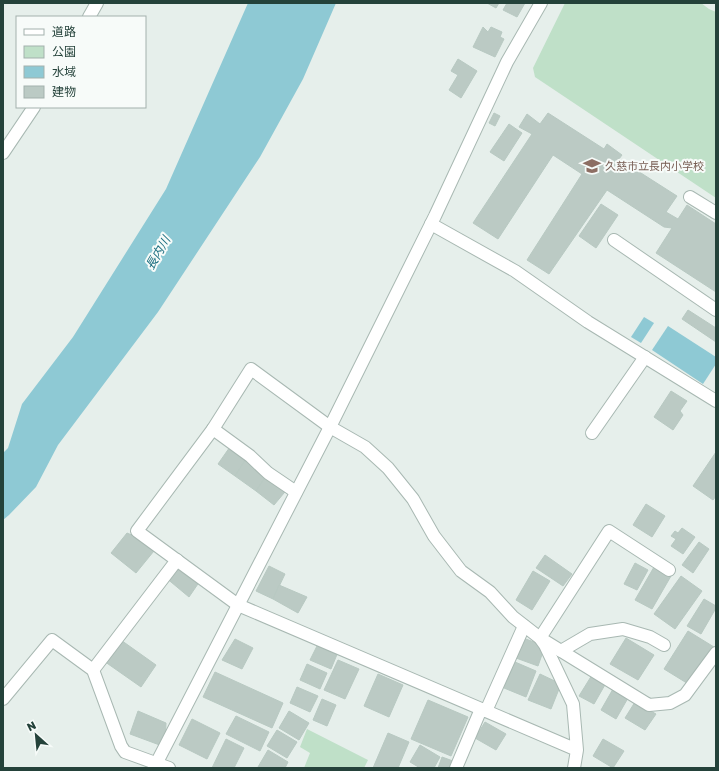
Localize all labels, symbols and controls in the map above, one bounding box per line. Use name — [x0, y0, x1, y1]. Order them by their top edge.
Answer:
legend — [16, 16, 146, 108]
text: 道路 — [52, 24, 76, 39]
text: 公園 — [52, 44, 76, 59]
text: 水域 — [52, 64, 76, 79]
text: 建物 — [52, 84, 76, 99]
school or university icon: 久慈市立長内小学校 — [582, 156, 602, 176]
place label: 久慈市立長内小学校 — [605, 159, 704, 172]
water label: 長内川 — [142, 232, 174, 272]
north arrow — [16, 715, 56, 755]
text: N — [25, 718, 38, 733]

